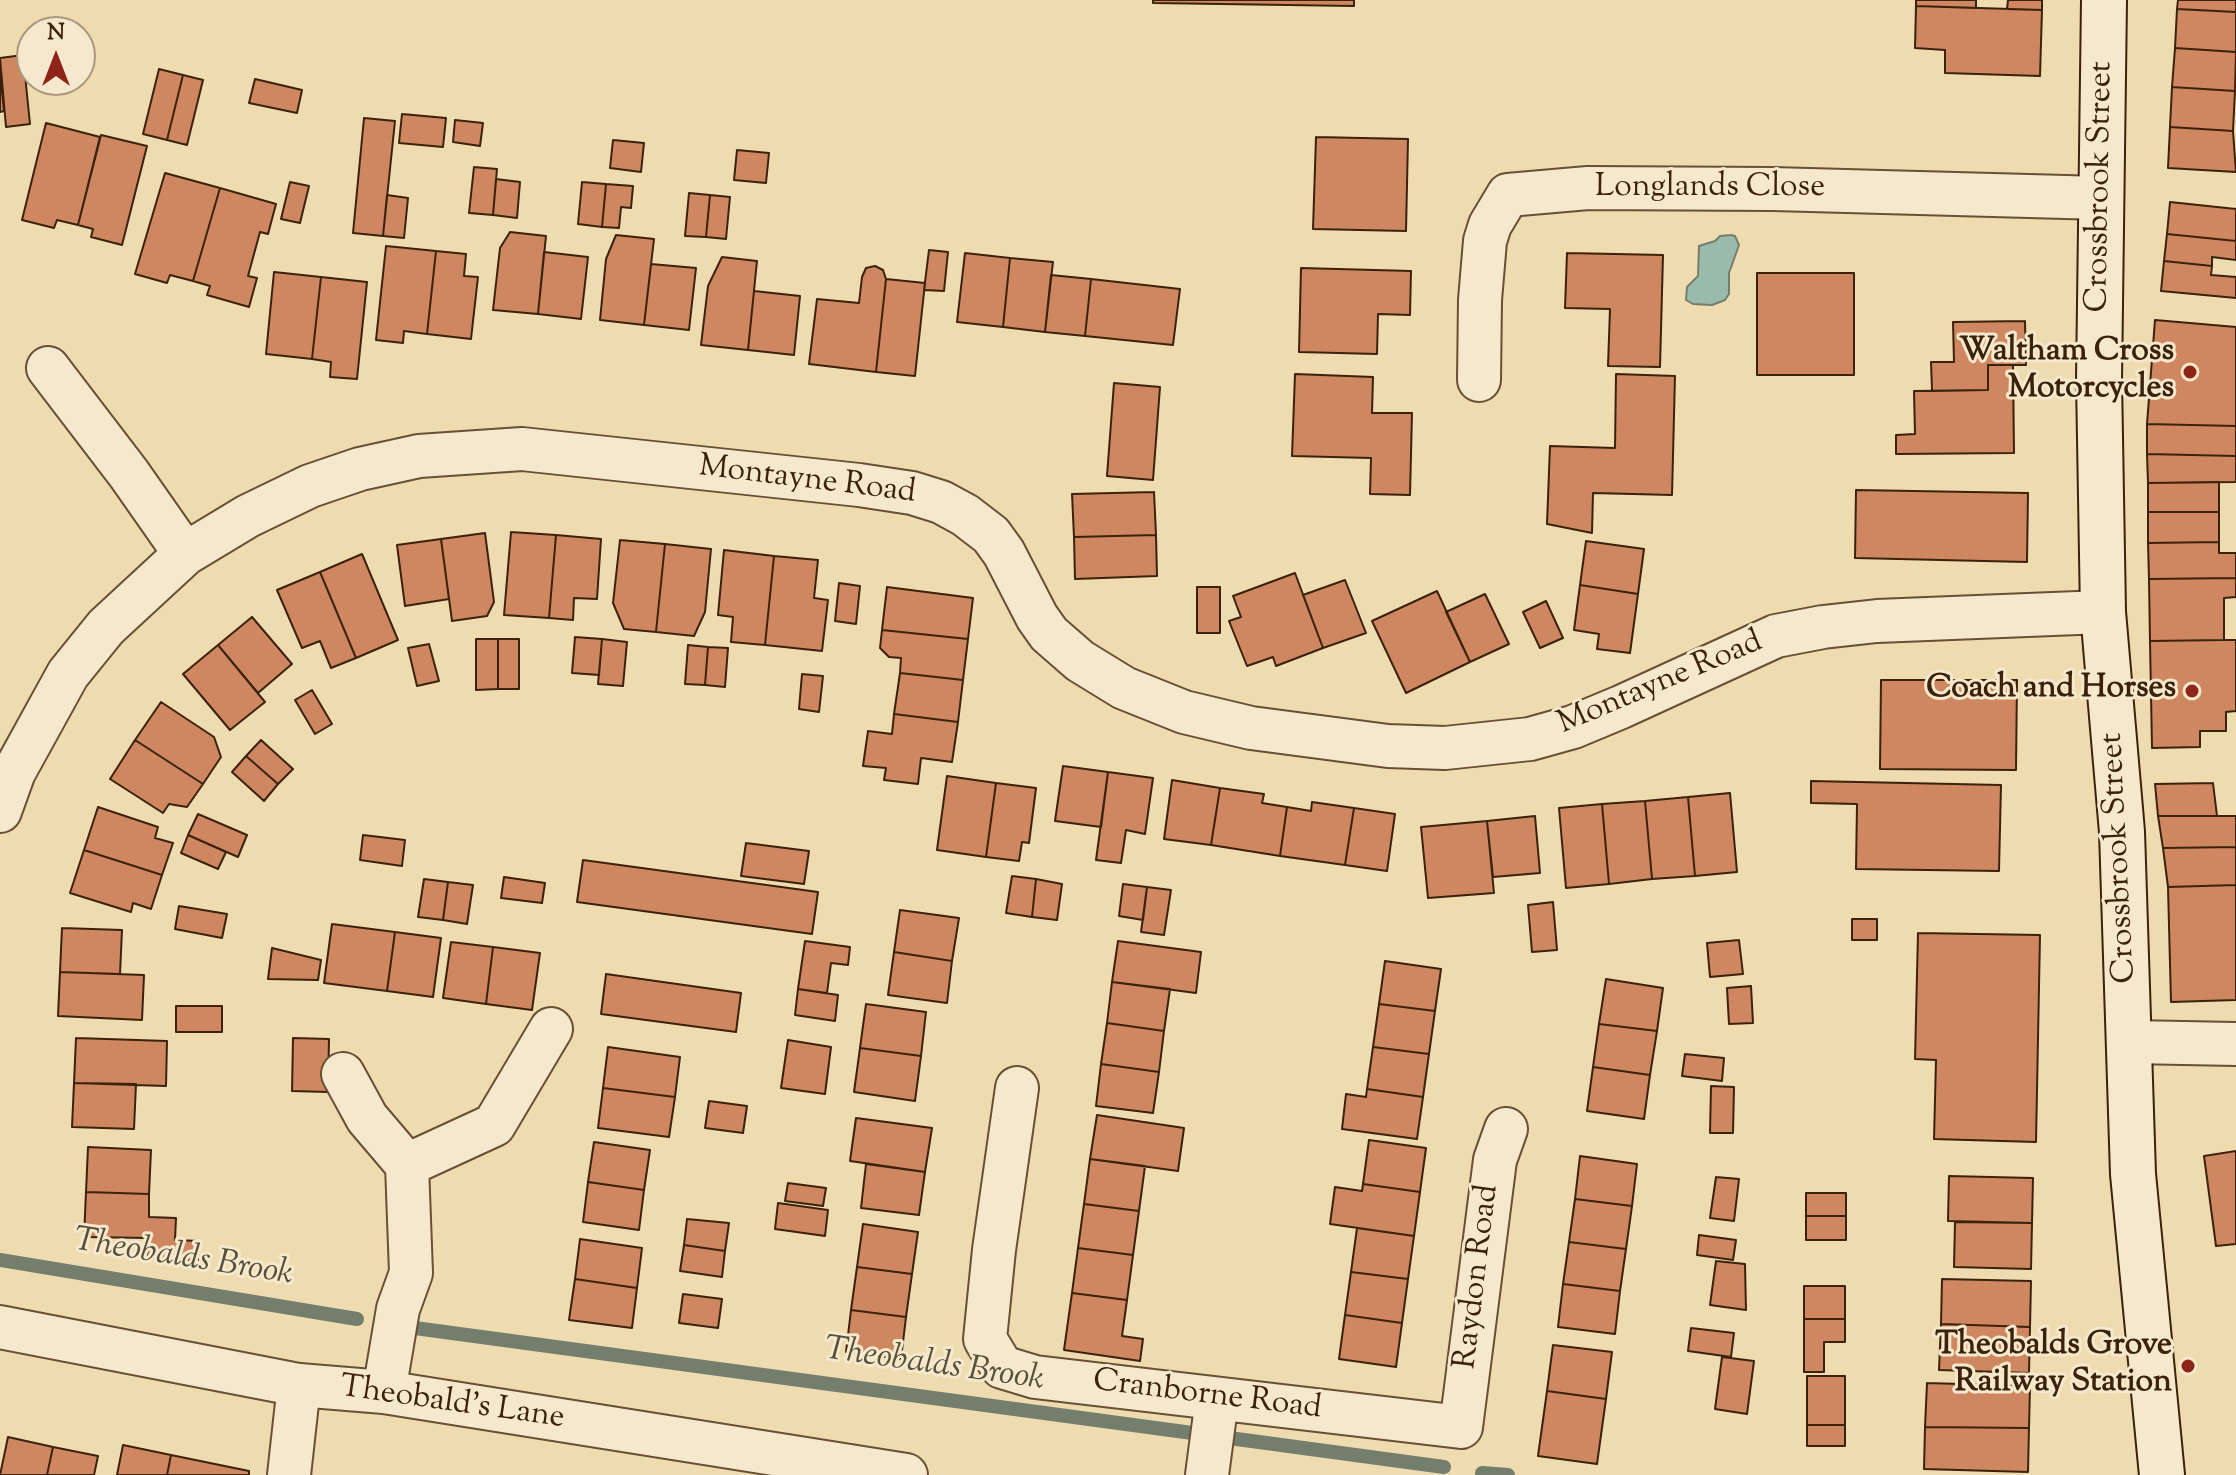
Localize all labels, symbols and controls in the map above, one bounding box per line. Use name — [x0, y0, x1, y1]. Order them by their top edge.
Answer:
north arrow — [16, 16, 96, 96]
text: N — [47, 18, 65, 50]
street label: Crossbrook Street — [2081, 61, 2123, 313]
street label: Longlands Close — [1595, 171, 1825, 209]
place label: Waltham Cross Motorcycles — [1959, 335, 2174, 410]
marker: Waltham Cross Motorcycles — [2181, 363, 2199, 381]
street label: Montayne Road — [696, 450, 918, 514]
street label: Montayne Road — [1553, 625, 1769, 745]
place label: Coach and Horses — [1926, 672, 2176, 710]
marker: Coach and Horses — [2183, 682, 2201, 700]
street label: Crossbrook Street — [2095, 732, 2147, 984]
street label: Raydon Road — [1449, 1183, 1509, 1371]
water label: Theobalds Brook — [70, 1223, 296, 1297]
place label: Theobalds Grove Railway Station — [1935, 1329, 2172, 1404]
water label: Theobalds Brook — [822, 1331, 1046, 1403]
marker: Theobalds Grove Railway Station — [2179, 1357, 2197, 1375]
street label: Cranborne Road — [1091, 1364, 1323, 1430]
street label: Theobald's Lane — [337, 1370, 567, 1440]

